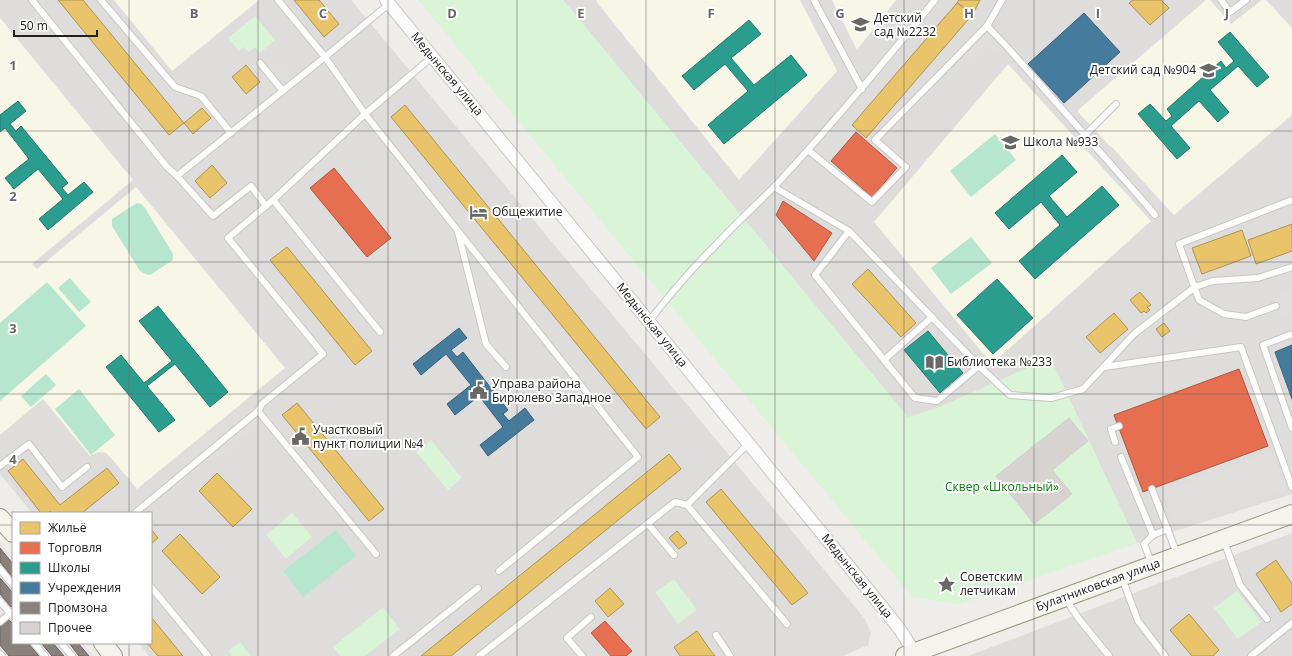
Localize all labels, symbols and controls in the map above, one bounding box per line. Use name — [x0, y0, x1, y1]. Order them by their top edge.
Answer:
text: B — [190, 4, 199, 22]
text: C — [319, 4, 327, 22]
text: D — [447, 4, 457, 22]
text: E — [577, 4, 585, 22]
text: F — [707, 4, 715, 22]
text: G — [835, 4, 845, 22]
text: H — [964, 4, 974, 22]
text: I — [1096, 4, 1100, 22]
text: J — [1224, 4, 1229, 22]
place label: Детский сад №2232 — [874, 9, 936, 40]
scale bar — [14, 12, 97, 38]
school or university icon: Детский сад №2232 — [851, 15, 871, 35]
text: 50 m — [20, 17, 48, 34]
street label: Медынская улица — [407, 28, 487, 119]
text: 1 — [9, 56, 17, 74]
school or university icon: Детский сад №904 — [1199, 60, 1219, 80]
place label: Детский сад №904 — [1090, 61, 1196, 78]
school or university icon: Школа №933 — [1000, 132, 1020, 152]
place label: Школа №933 — [1023, 133, 1098, 150]
text: 2 — [9, 187, 17, 205]
hotel icon: Общежитие — [469, 202, 489, 222]
place label: Общежитие — [492, 203, 563, 220]
street label: Медынская улица — [613, 279, 692, 371]
text: 3 — [9, 319, 17, 337]
library icon: Библиотека №233 — [924, 352, 944, 372]
place label: Библиотека №233 — [947, 353, 1052, 370]
place label: Управа района Бирюлево Западное — [492, 375, 612, 406]
public building icon: Управа района Бирюлево Западное — [469, 381, 489, 401]
place label: Участковый пункт полиции №4 — [313, 421, 423, 452]
public building icon: Участковый пункт полиции №4 — [290, 427, 310, 447]
text: 4 — [9, 450, 17, 468]
park label: Сквер «Школьный» — [945, 478, 1059, 495]
legend — [12, 512, 152, 644]
text: Жильё — [48, 519, 87, 536]
street label: Медынская улица — [818, 530, 897, 622]
text: Торговля — [48, 539, 102, 556]
street label: Булатниковская улица — [1033, 554, 1162, 615]
text: Школы — [48, 559, 90, 576]
place label: Cоветским летчикам — [960, 568, 1022, 599]
place icon: Cоветским летчикам — [937, 574, 957, 594]
text: Учреждения — [48, 579, 121, 596]
text: Промзона — [48, 599, 107, 616]
text: Прочее — [48, 619, 92, 636]

